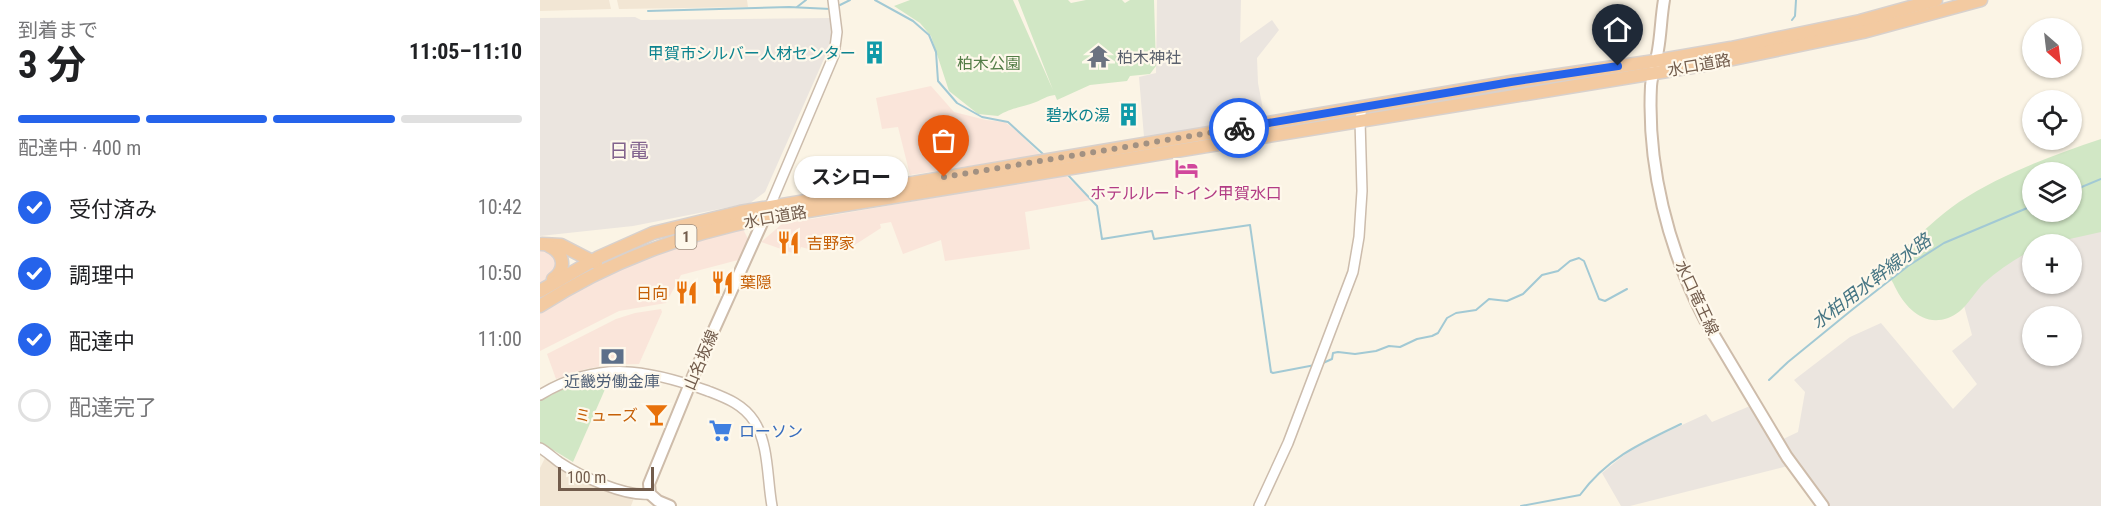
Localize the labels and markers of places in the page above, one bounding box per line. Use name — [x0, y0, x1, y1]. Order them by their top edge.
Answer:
pin — [1592, 4, 1643, 66]
building icon: 甲賀市シルバー人材センター — [861, 40, 887, 66]
place label: 甲賀市シルバー人材センター — [648, 44, 856, 63]
temple icon: 柏木神社 — [1086, 44, 1112, 70]
place label: 柏木神社 — [1117, 48, 1181, 67]
building icon: 碧水の湯 — [1115, 102, 1141, 128]
place label: 碧水の湯 — [1046, 106, 1110, 125]
pin — [918, 115, 969, 177]
hotel icon: ホテルルートイン甲賀水口 — [1173, 155, 1199, 181]
callout: スシロー — [794, 156, 908, 198]
place label: ホテルルートイン甲賀水口 — [1090, 184, 1282, 203]
restaurant icon: 吉野家 — [776, 230, 802, 256]
place label: 吉野家 — [807, 234, 855, 253]
restaurant icon: 葉隠 — [709, 269, 735, 295]
place label: 葉隠 — [740, 273, 772, 292]
restaurant icon: 日向 — [673, 280, 699, 306]
place label: 日向 — [636, 284, 668, 303]
bank icon: 近畿労働金庫 — [599, 343, 625, 369]
place label: 近畿労働金庫 — [564, 372, 660, 391]
bar icon: ミューズ — [643, 402, 669, 428]
place label: ミューズ — [575, 406, 638, 425]
supermarket icon: ローソン — [708, 418, 734, 444]
place label: ローソン — [739, 422, 803, 441]

